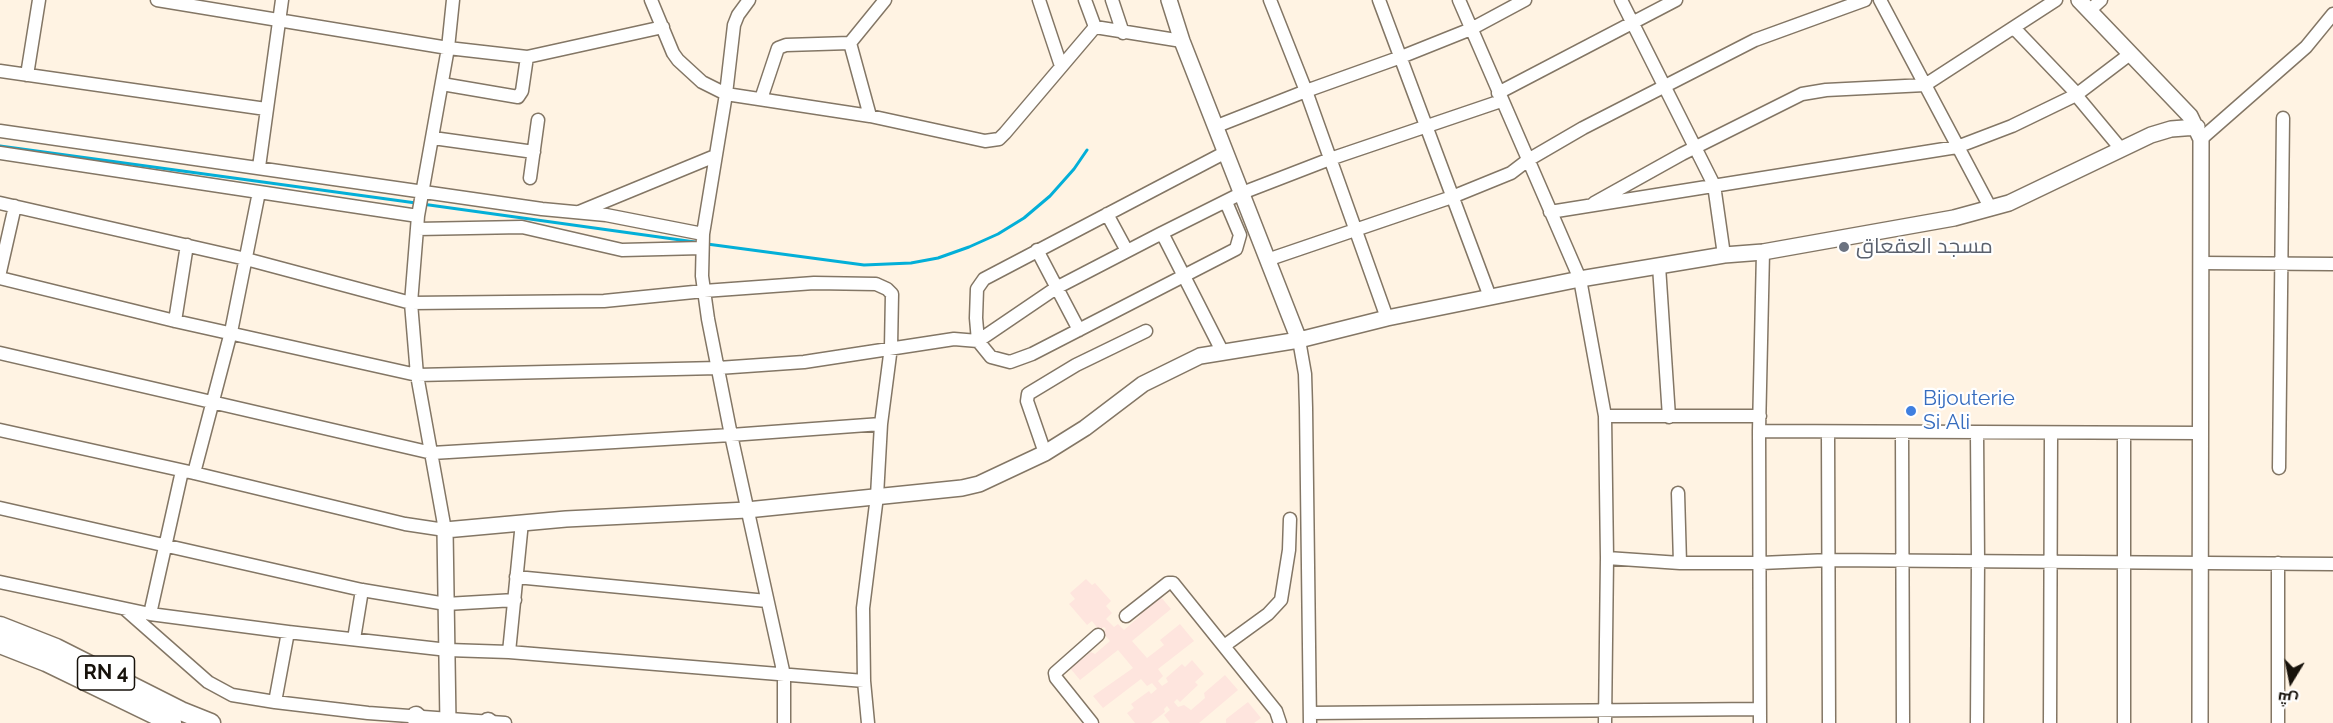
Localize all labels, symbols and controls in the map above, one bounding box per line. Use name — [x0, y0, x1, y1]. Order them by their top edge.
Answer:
place label: مسجد العقعاق — [1856, 234, 1993, 260]
marker: مسجد العقعاق — [1837, 240, 1851, 254]
place label: Bijouterie Si Ali — [1923, 386, 2015, 436]
marker: Bijouterie Si Ali — [1904, 404, 1918, 418]
north arrow — [2261, 651, 2321, 711]
road number: RN 4 — [78, 656, 134, 690]
text: ش — [2276, 688, 2300, 710]

